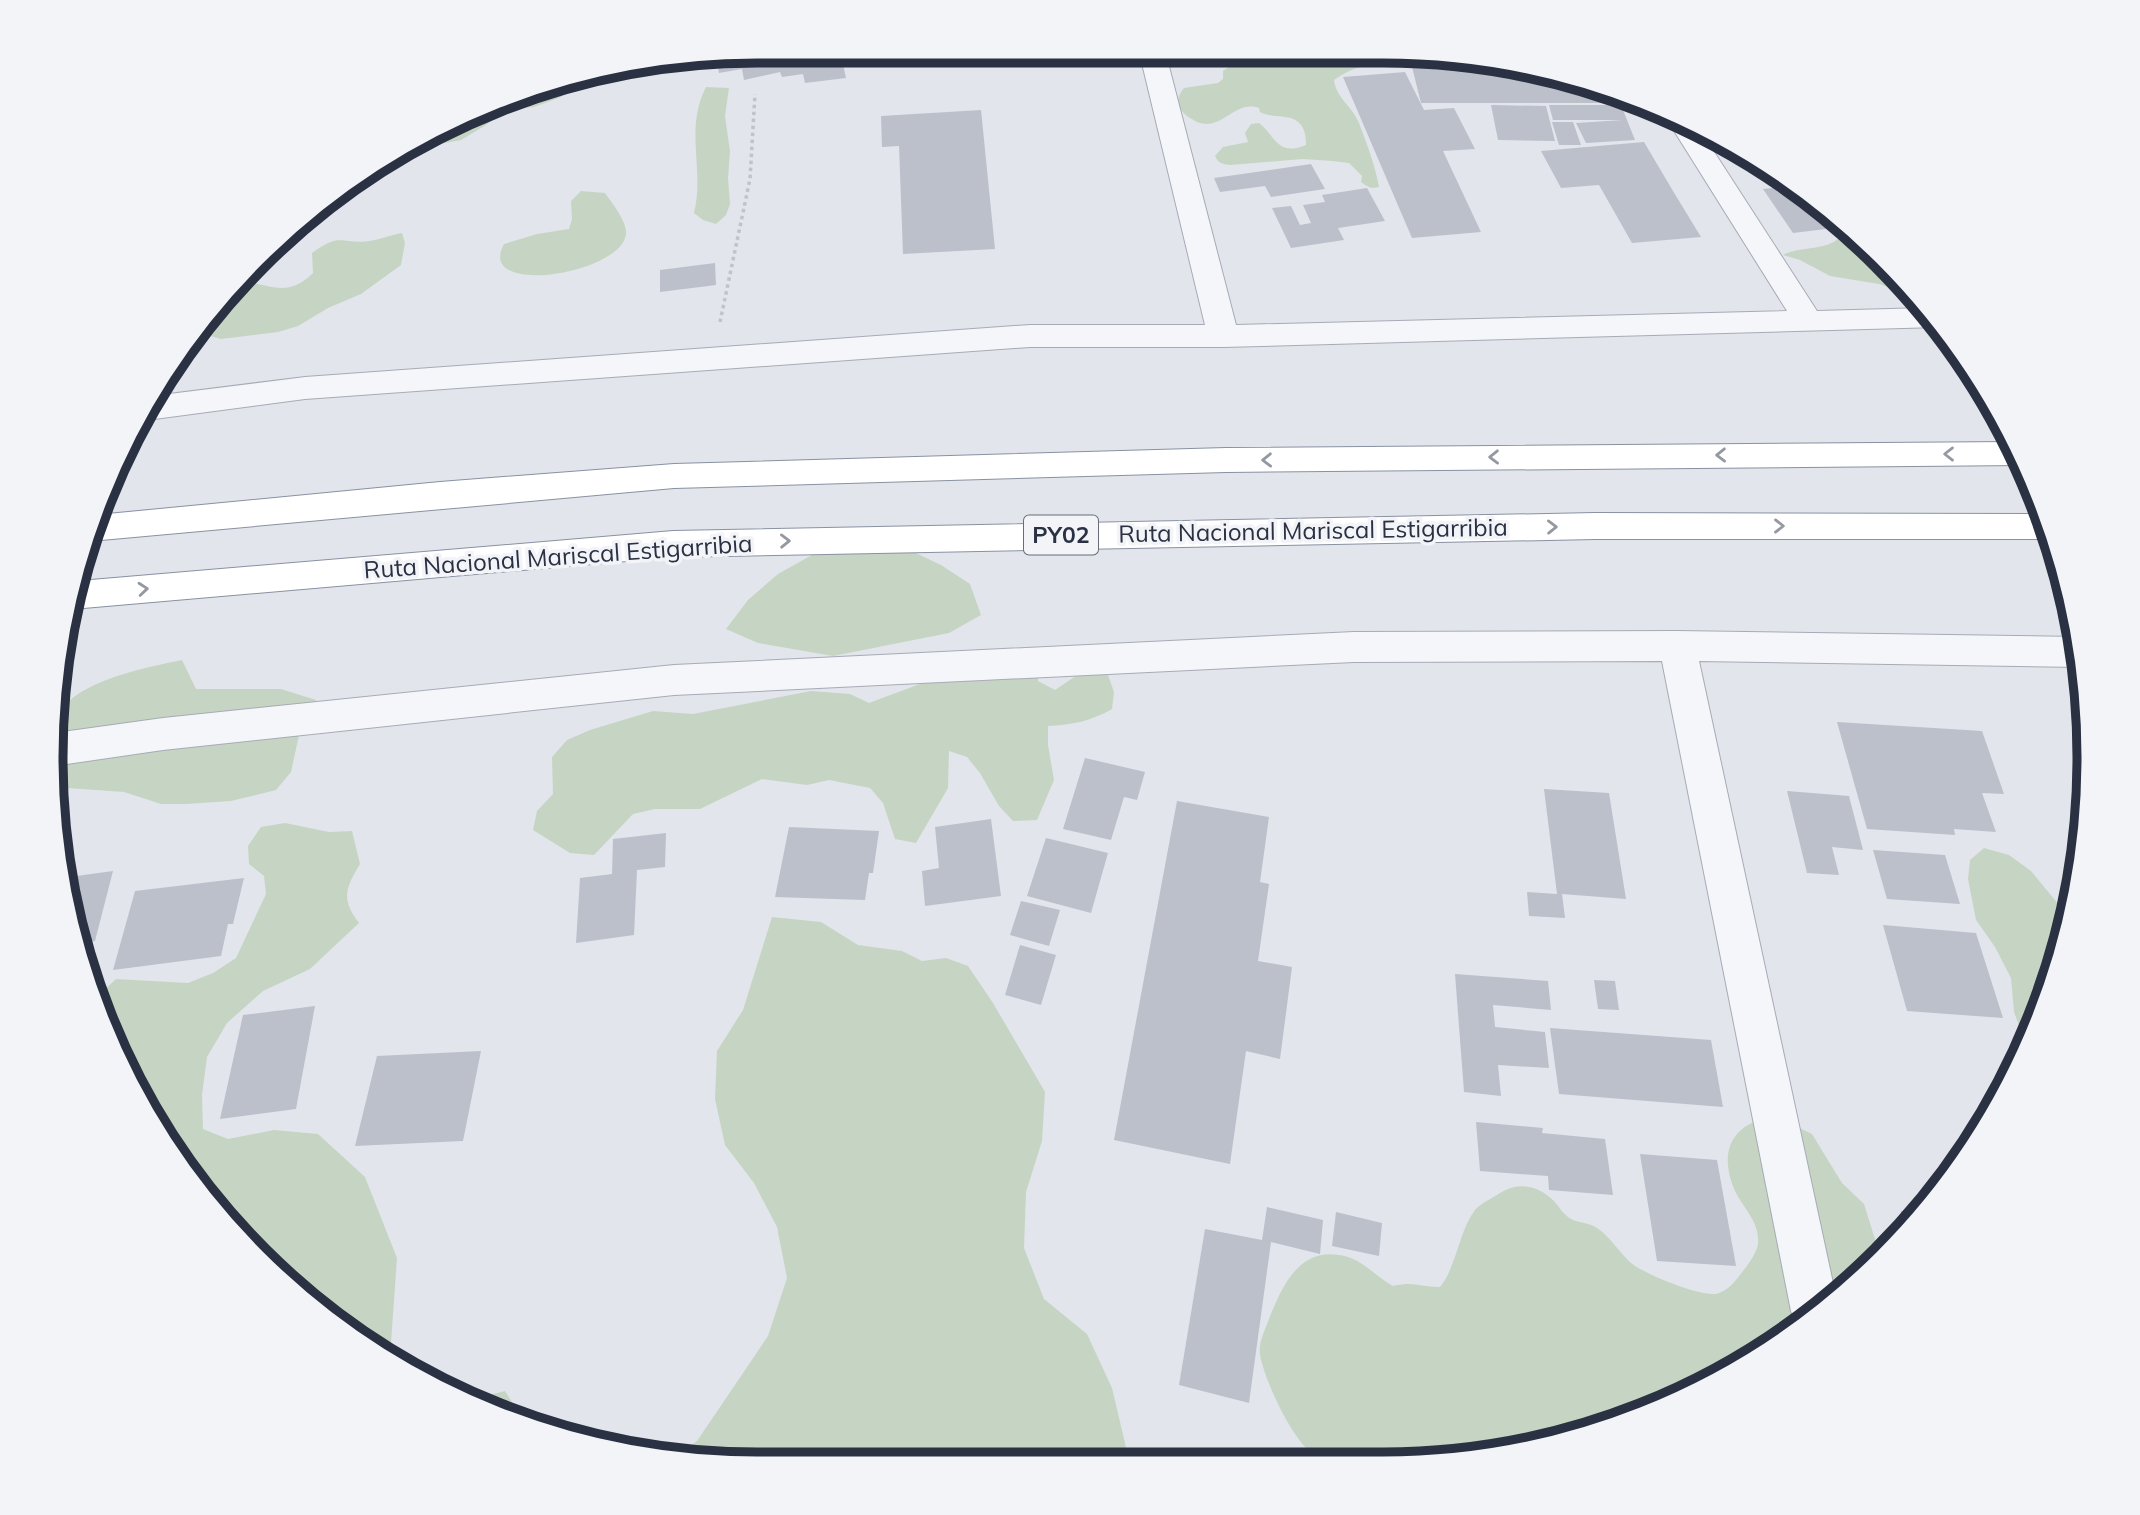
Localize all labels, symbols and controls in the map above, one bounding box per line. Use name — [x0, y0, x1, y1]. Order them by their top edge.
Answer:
one-way arrow — [1943, 446, 1954, 462]
one-way arrow — [1716, 447, 1726, 463]
one-way arrow — [1488, 450, 1499, 465]
one-way arrow — [1261, 452, 1271, 468]
street label: Ruta Nacional Mariscal Estigarribia — [1118, 512, 1508, 548]
road number: PY02 — [1024, 516, 1098, 554]
one-way arrow — [1774, 518, 1785, 534]
one-way arrow — [1546, 519, 1557, 534]
street label: Ruta Nacional Mariscal Estigarribia — [363, 527, 753, 585]
one-way arrow — [780, 533, 791, 549]
one-way arrow — [138, 582, 149, 597]

